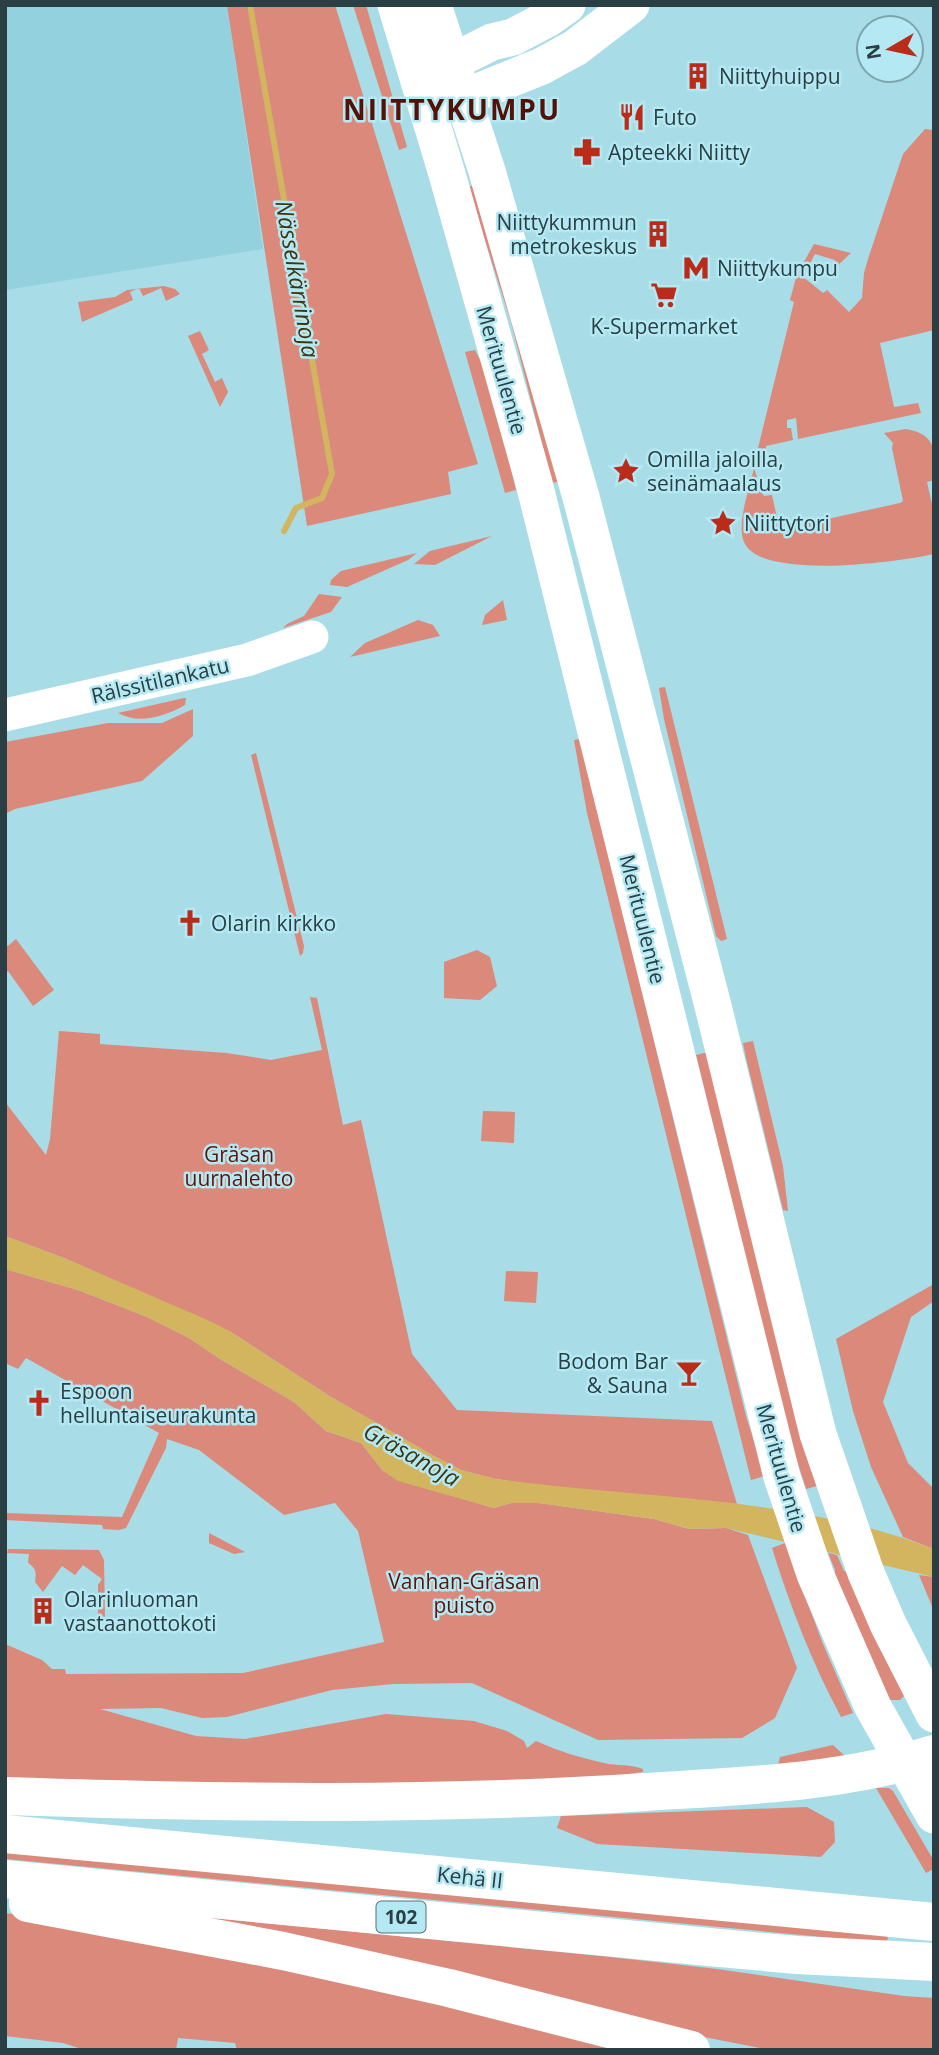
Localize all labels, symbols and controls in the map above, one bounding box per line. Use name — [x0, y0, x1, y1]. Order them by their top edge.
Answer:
north arrow — [855, 14, 925, 84]
text: N — [859, 42, 887, 61]
building icon: Niittyhuippu — [683, 61, 713, 91]
place label: Niittyhuippu — [719, 62, 841, 90]
district label: NIITTYKUMPU — [343, 90, 561, 128]
restaurant icon: Futo — [617, 102, 647, 132]
place label: Futo — [653, 103, 697, 131]
pharmacy icon: Apteekki Niitty — [572, 137, 602, 167]
place label: Apteekki Niitty — [608, 138, 750, 166]
water label: Nässelkärrinoja — [268, 198, 328, 360]
place label: Niittykummun metrokeskus — [497, 208, 637, 260]
building icon: Niittykummun metrokeskus — [643, 219, 673, 249]
metro station icon: Niittykumpu — [681, 253, 711, 283]
place label: Niittykumpu — [717, 254, 838, 282]
supermarket icon: K-Supermarket — [649, 280, 679, 310]
street label: Merituulentie — [470, 303, 534, 437]
place label: K-Supermarket — [590, 312, 738, 340]
place label: Omilla jaloilla, seinämaalaus — [647, 445, 784, 497]
place icon: Omilla jaloilla, seinämaalaus — [611, 456, 641, 486]
place icon: Niittytori — [708, 508, 738, 538]
place label: Niittytori — [744, 509, 830, 537]
street label: Rälssitilankatu — [88, 651, 232, 709]
street label: Merituulentie — [613, 851, 673, 987]
church icon: Olarin kirkko — [175, 908, 205, 938]
place label: Olarin kirkko — [211, 909, 336, 937]
park label: Gräsan uurnalehto — [185, 1140, 293, 1192]
place label: Bodom Bar & Sauna — [558, 1347, 668, 1399]
bar icon: Bodom Bar & Sauna — [674, 1358, 704, 1388]
place label: Espoon helluntaiseurakunta — [60, 1377, 256, 1429]
church icon: Espoon helluntaiseurakunta — [24, 1388, 54, 1418]
street label: Merituulentie — [750, 1401, 814, 1535]
water label: Gräsanoja — [358, 1414, 466, 1494]
park label: Vanhan-Gräsan puisto — [388, 1567, 540, 1619]
place label: Olarinluoman vastaanottokoti — [64, 1585, 217, 1637]
building icon: Olarinluoman vastaanottokoti — [28, 1596, 58, 1626]
street label: Kehä II — [436, 1860, 504, 1894]
road number: 102 — [376, 1901, 426, 1932]

